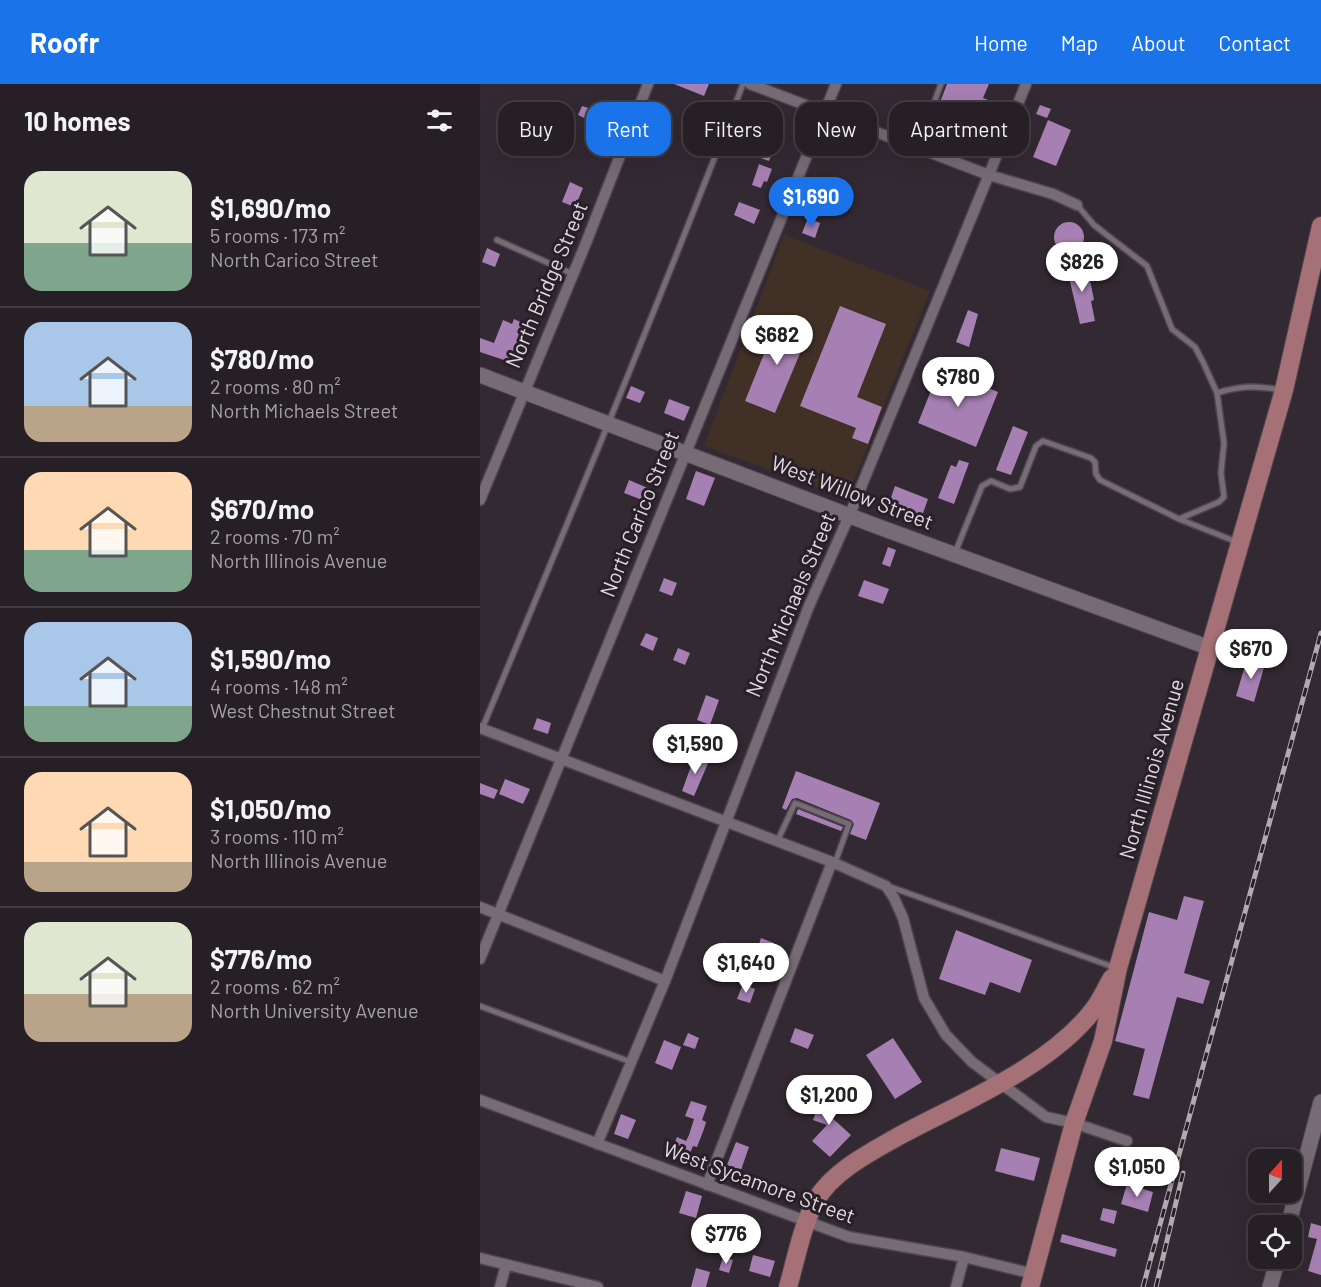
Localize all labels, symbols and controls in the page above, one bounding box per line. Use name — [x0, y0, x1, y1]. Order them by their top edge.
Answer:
text: Roofr — [30, 25, 99, 59]
text: Home — [974, 30, 1028, 55]
text: Map — [1061, 30, 1098, 55]
text: About — [1131, 30, 1186, 55]
text: Contact — [1219, 30, 1291, 55]
chip: Buy — [498, 102, 574, 156]
chip: Rent — [586, 102, 671, 156]
chip: Filters — [683, 102, 783, 156]
chip: New — [795, 102, 877, 156]
chip: Apartment — [889, 102, 1029, 156]
icon: filters — [423, 104, 456, 137]
text: 10 homes — [24, 105, 131, 136]
pin: $1,690 — [762, 177, 860, 228]
text: $1,690 — [783, 184, 839, 208]
text: $1,690/mo — [210, 192, 331, 223]
icon: home — [72, 195, 144, 267]
street label: North Bridge Street — [499, 197, 592, 371]
text: 5 rooms · 173 m² — [210, 223, 345, 247]
pin: $826 — [1046, 242, 1118, 293]
text: North Carico Street — [210, 247, 378, 271]
text: $826 — [1060, 249, 1104, 273]
pin: $682 — [741, 315, 813, 366]
text: $682 — [755, 322, 799, 346]
text: $780/mo — [210, 343, 314, 374]
icon: home — [72, 346, 144, 418]
pin: $780 — [922, 357, 994, 408]
text: $780 — [936, 364, 980, 388]
text: 2 rooms · 80 m² — [210, 374, 341, 398]
text: North Michaels Street — [210, 398, 398, 422]
street label: North Carico Street — [594, 427, 683, 600]
street label: West Willow Street — [768, 449, 937, 534]
text: $670/mo — [210, 493, 314, 524]
icon: home — [72, 496, 144, 568]
street label: North Michaels Street — [739, 509, 840, 700]
text: 2 rooms · 70 m² — [210, 524, 340, 548]
text: North Illinois Avenue — [210, 548, 387, 572]
pin: $670 — [1215, 629, 1287, 680]
text: $670 — [1229, 636, 1273, 660]
text: $1,590/mo — [210, 643, 331, 674]
icon: home — [72, 646, 144, 718]
text: 4 rooms · 148 m² — [210, 674, 348, 698]
street label: North Illinois Avenue — [1113, 676, 1188, 862]
text: West Chestnut Street — [210, 698, 395, 722]
pin: $1,590 — [646, 724, 744, 775]
text: $1,590 — [667, 731, 723, 755]
text: $1,050/mo — [210, 793, 332, 824]
icon: home — [72, 796, 144, 868]
text: 3 rooms · 110 m² — [210, 824, 344, 848]
text: North Illinois Avenue — [210, 848, 387, 872]
text: $776/mo — [210, 943, 312, 974]
pin: $1,640 — [697, 943, 795, 994]
icon: home — [72, 946, 144, 1018]
text: $1,640 — [717, 950, 775, 974]
text: 2 rooms · 62 m² — [210, 974, 340, 998]
text: North University Avenue — [210, 998, 419, 1022]
pin: $1,200 — [780, 1075, 878, 1126]
text: $1,200 — [800, 1082, 858, 1106]
street label: West Sycamore Street — [660, 1135, 859, 1228]
pin: $1,050 — [1088, 1147, 1186, 1198]
north arrow — [1248, 1149, 1302, 1203]
map controls — [1248, 1149, 1302, 1269]
text: $1,050 — [1109, 1154, 1165, 1178]
pin: $776 — [690, 1214, 762, 1265]
button: locate — [1248, 1215, 1302, 1269]
text: $776 — [705, 1221, 747, 1245]

